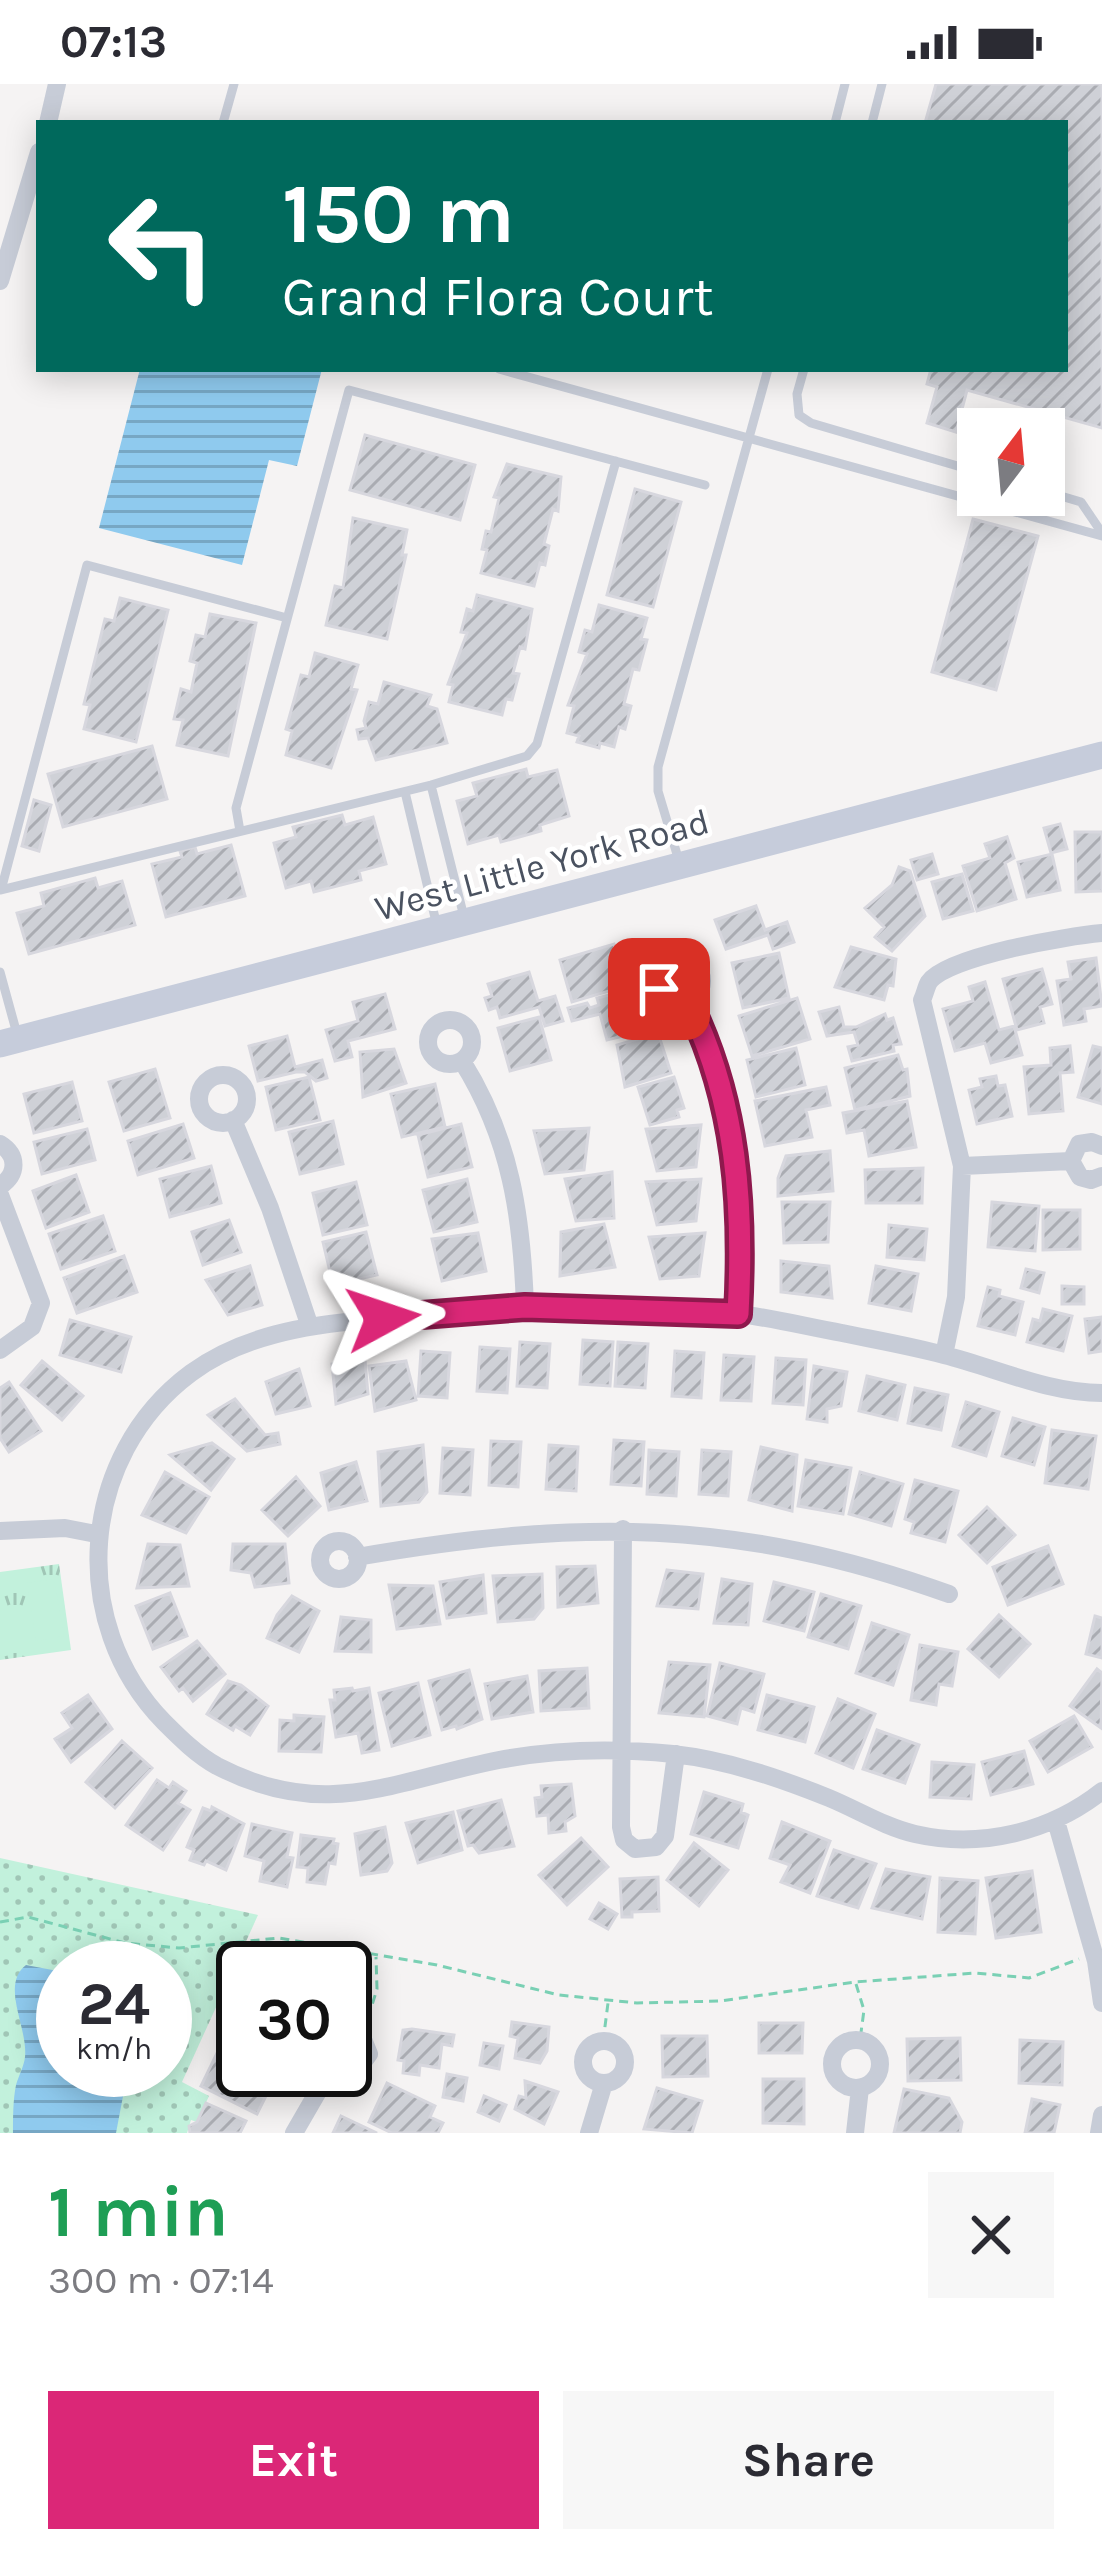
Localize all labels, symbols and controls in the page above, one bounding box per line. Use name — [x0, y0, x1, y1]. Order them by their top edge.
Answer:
text: 07:13 — [60, 16, 167, 68]
text: 150 m — [282, 165, 515, 263]
icon: left — [84, 168, 240, 324]
text: Grand Flora Court — [282, 265, 714, 329]
north arrow — [957, 408, 1065, 516]
map controls — [957, 408, 1065, 516]
street label: West Little York Road — [370, 800, 714, 930]
pin — [608, 938, 710, 1040]
icon: arrive — [626, 956, 692, 1022]
position arrow — [320, 1255, 446, 1381]
speed limit sign: 30 — [216, 1941, 372, 2097]
text: 24 — [78, 1969, 150, 2039]
text: km/h — [76, 2031, 152, 2067]
text: 1 min — [48, 2170, 229, 2254]
button: close — [928, 2172, 1054, 2298]
text: 300 m · 07:14 — [48, 2257, 274, 2303]
button: Exit — [48, 2391, 539, 2529]
button: Share — [563, 2391, 1054, 2529]

